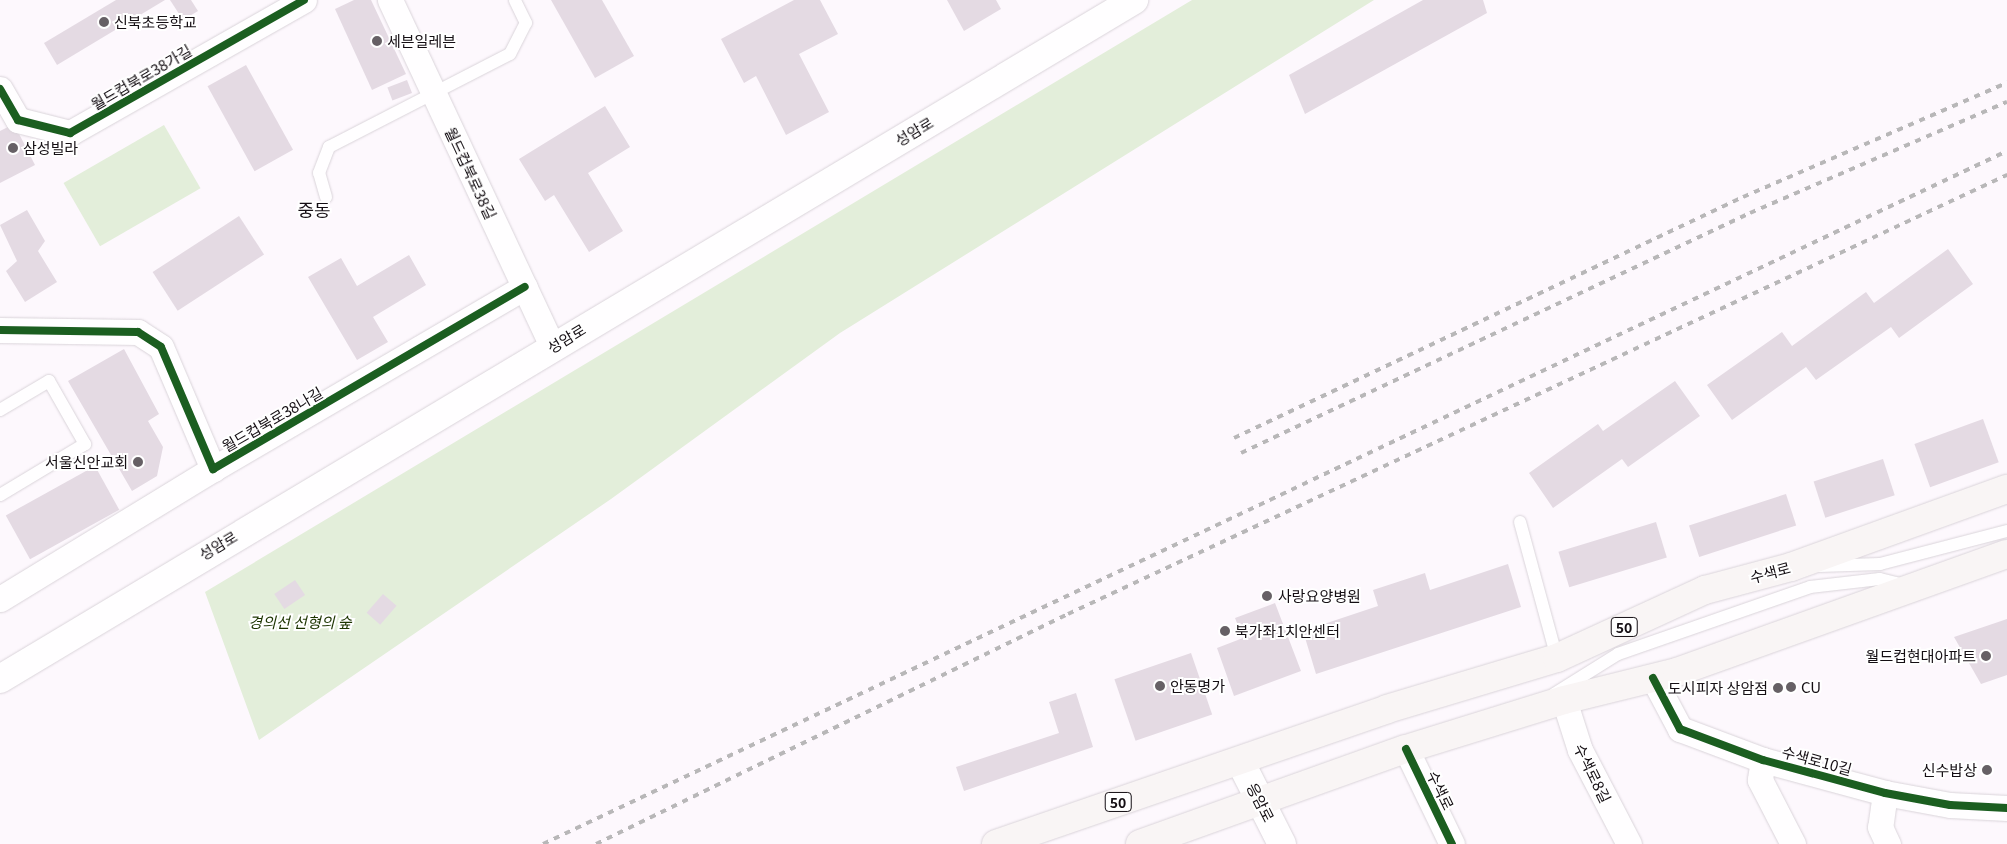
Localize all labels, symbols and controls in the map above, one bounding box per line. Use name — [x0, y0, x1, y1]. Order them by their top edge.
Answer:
place label: 신북초등학교 — [114, 13, 197, 31]
marker: 신북초등학교 — [98, 16, 110, 28]
place label: 세븐일레븐 — [387, 32, 456, 50]
marker: 세븐일레븐 — [371, 35, 383, 47]
street label: 월드컵북로38가길 — [87, 41, 195, 113]
street label: 성암로 — [892, 113, 936, 149]
street label: 월드컵북로38길 — [442, 124, 500, 222]
place label: 삼성빌라 — [23, 139, 78, 157]
marker: 삼성빌라 — [7, 142, 19, 154]
district label: 중동 — [297, 198, 331, 220]
street label: 성암로 — [544, 320, 588, 356]
street label: 월드컵북로38나길 — [218, 383, 326, 455]
place label: 서울신안교회 — [45, 453, 128, 471]
marker: 서울신안교회 — [132, 456, 144, 468]
street label: 성암로 — [196, 527, 240, 563]
street label: 수색로 — [1748, 558, 1792, 586]
place label: 사랑요양병원 — [1278, 587, 1361, 605]
marker: 사랑요양병원 — [1260, 589, 1274, 603]
park label: 경의선 선형의 숲 — [248, 613, 352, 631]
road number: 50 — [1610, 616, 1638, 638]
place label: 북가좌1치안센터 — [1235, 622, 1340, 640]
marker: 북가좌1치안센터 — [1219, 625, 1231, 637]
place label: 월드컵현대아파트 — [1866, 647, 1976, 665]
marker: 월드컵현대아파트 — [1980, 650, 1992, 662]
place label: 안동명가 — [1170, 677, 1225, 695]
place label: CU — [1801, 678, 1821, 696]
place label: 도시피자 상암점 — [1668, 679, 1768, 697]
marker: 안동명가 — [1154, 680, 1166, 692]
marker: CU — [1785, 681, 1797, 693]
marker: 도시피자 상암점 — [1772, 682, 1784, 694]
street label: 수색로8길 — [1571, 741, 1615, 805]
street label: 수색로10길 — [1780, 742, 1854, 778]
place label: 신수밥상 — [1922, 761, 1977, 779]
marker: 신수밥상 — [1981, 764, 1993, 776]
street label: 수색로 — [1424, 767, 1458, 813]
street label: 응암로 — [1244, 779, 1278, 825]
road number: 50 — [1104, 790, 1132, 814]

